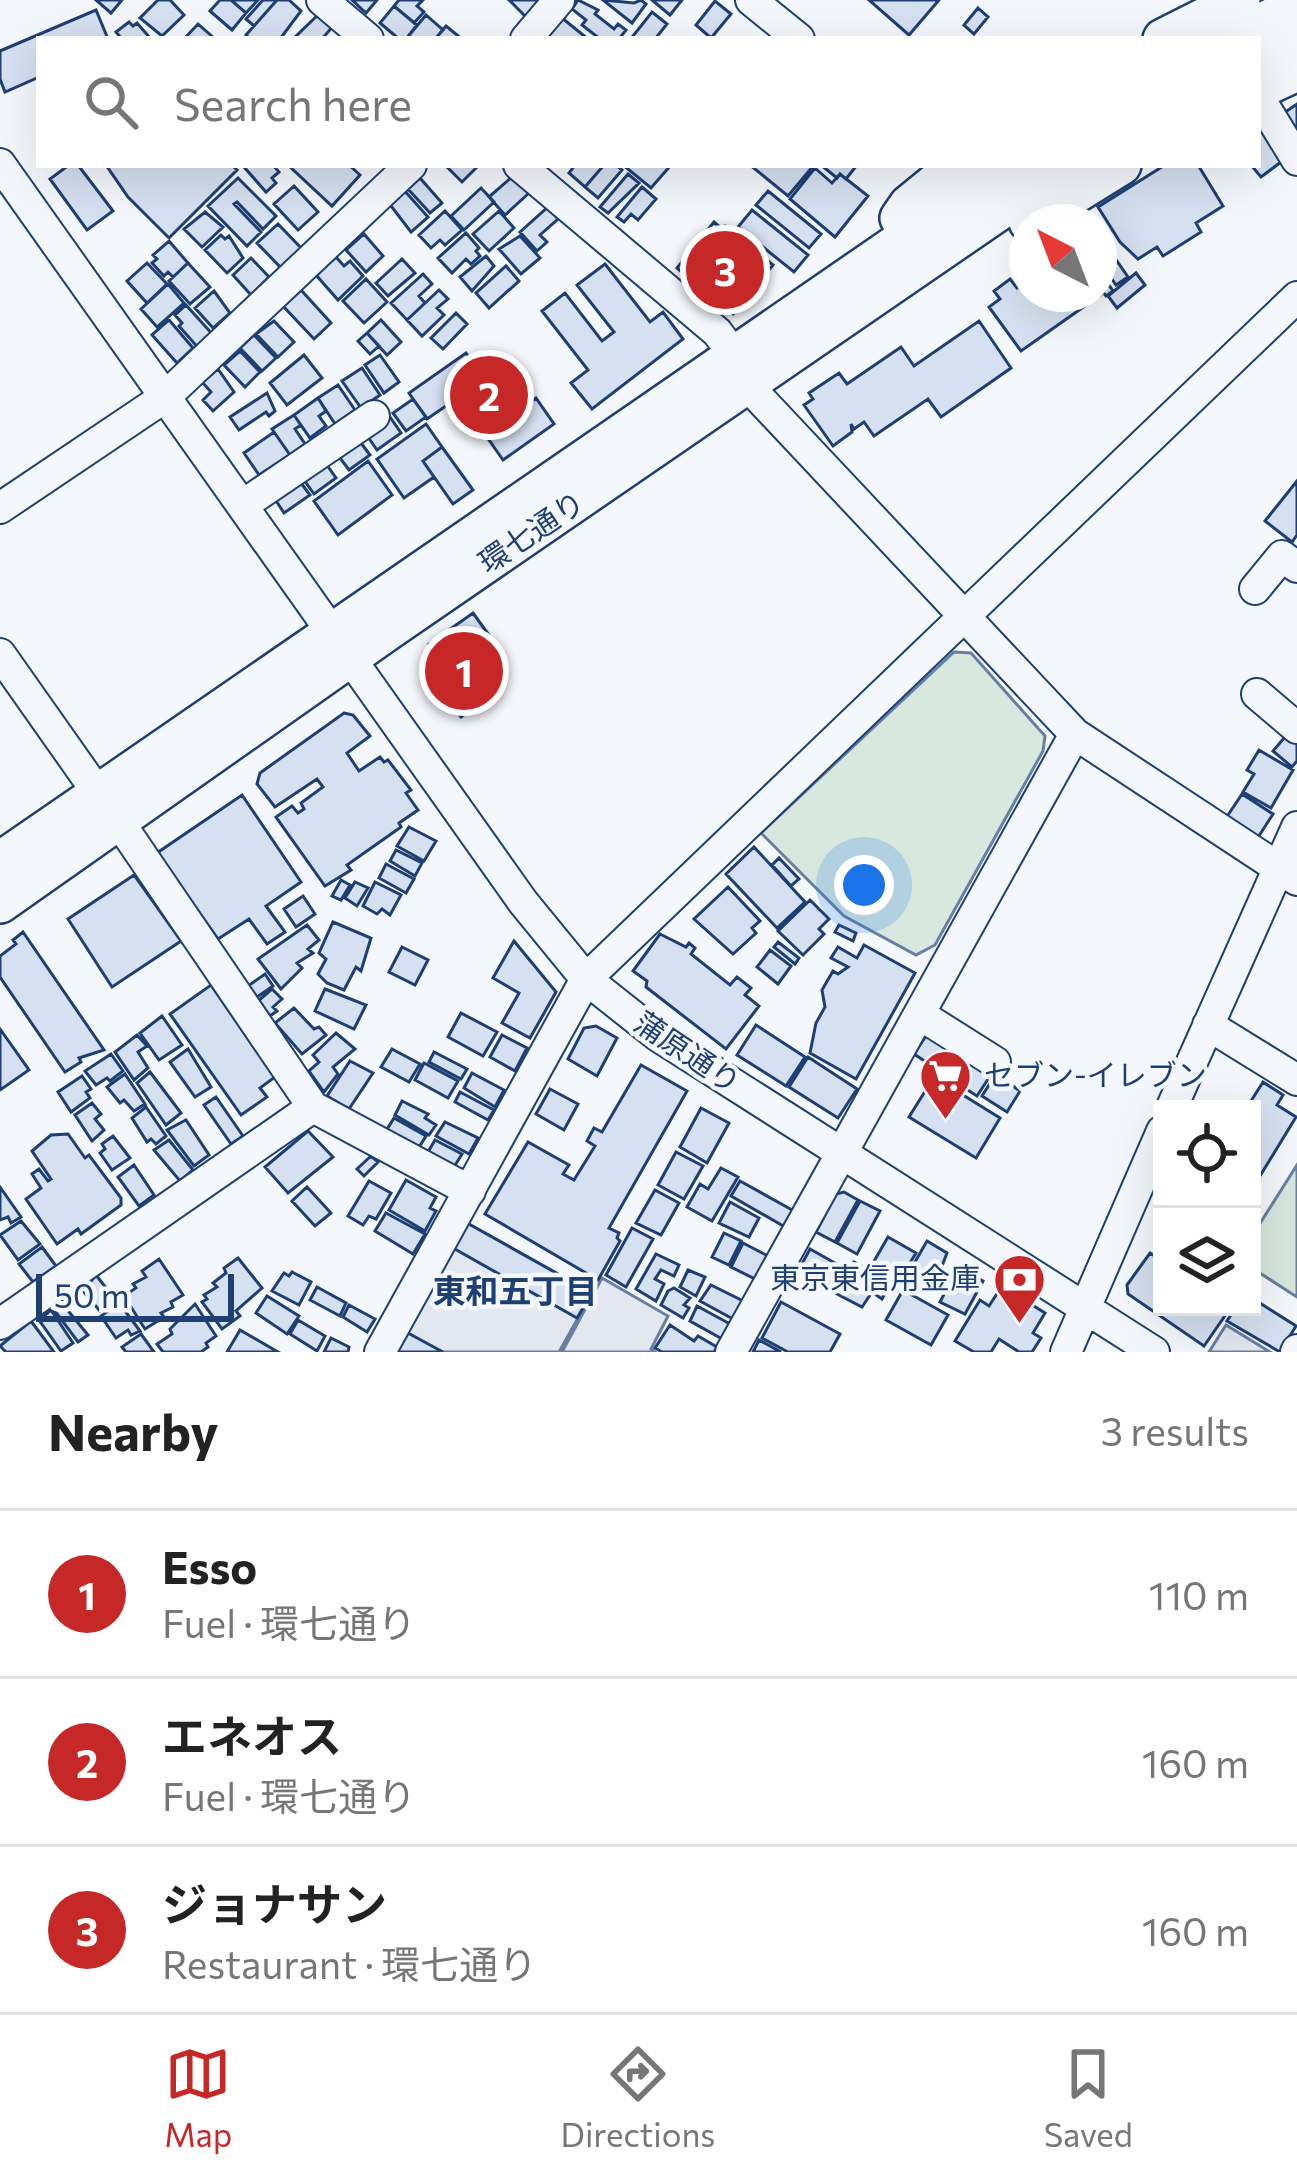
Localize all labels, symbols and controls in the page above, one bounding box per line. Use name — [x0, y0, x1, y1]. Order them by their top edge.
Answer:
search box — [36, 36, 1261, 168]
icon: search — [78, 69, 144, 135]
text: Search here — [174, 75, 412, 130]
north arrow — [1009, 204, 1117, 312]
pin: 3 — [686, 225, 764, 315]
pin: 2 — [450, 350, 528, 440]
street label: 環七通り — [471, 482, 591, 580]
pin: 1 — [425, 626, 503, 716]
your location — [834, 855, 894, 915]
street label: 蒲原通り — [628, 1002, 748, 1100]
supermarket icon: セブン-イレブン — [917, 1048, 973, 1122]
place label: セブン-イレブン — [984, 1055, 1207, 1092]
map controls — [1153, 1100, 1261, 1316]
button: locate — [1153, 1100, 1261, 1208]
button: layers — [1153, 1208, 1261, 1316]
bank icon: 東京東信用金庫 — [991, 1251, 1047, 1325]
place label: 東京東信用金庫 — [770, 1258, 980, 1295]
scale bar — [36, 1268, 234, 1321]
district label: 東和五丁目 — [433, 1269, 598, 1310]
text: 50 m — [54, 1274, 130, 1315]
text: Nearby — [48, 1399, 218, 1462]
text: 3 results — [1101, 1406, 1249, 1454]
text: Esso — [162, 1538, 257, 1593]
text: 1 — [78, 1570, 96, 1618]
text: 110 m — [1149, 1570, 1249, 1618]
text: Fuel · 環七通り — [162, 1598, 416, 1646]
text: エネオス — [162, 1707, 342, 1762]
text: 2 — [76, 1738, 98, 1786]
text: 160 m — [1142, 1738, 1249, 1786]
text: Fuel · 環七通り — [162, 1771, 416, 1819]
text: ジョナサン — [162, 1875, 387, 1930]
text: 3 — [76, 1906, 98, 1954]
text: 160 m — [1142, 1906, 1249, 1954]
text: Restaurant · 環七通り — [162, 1939, 537, 1987]
tab: Map — [164, 2041, 232, 2154]
tab: Directions — [561, 2041, 715, 2154]
tab: Saved — [1044, 2041, 1133, 2154]

